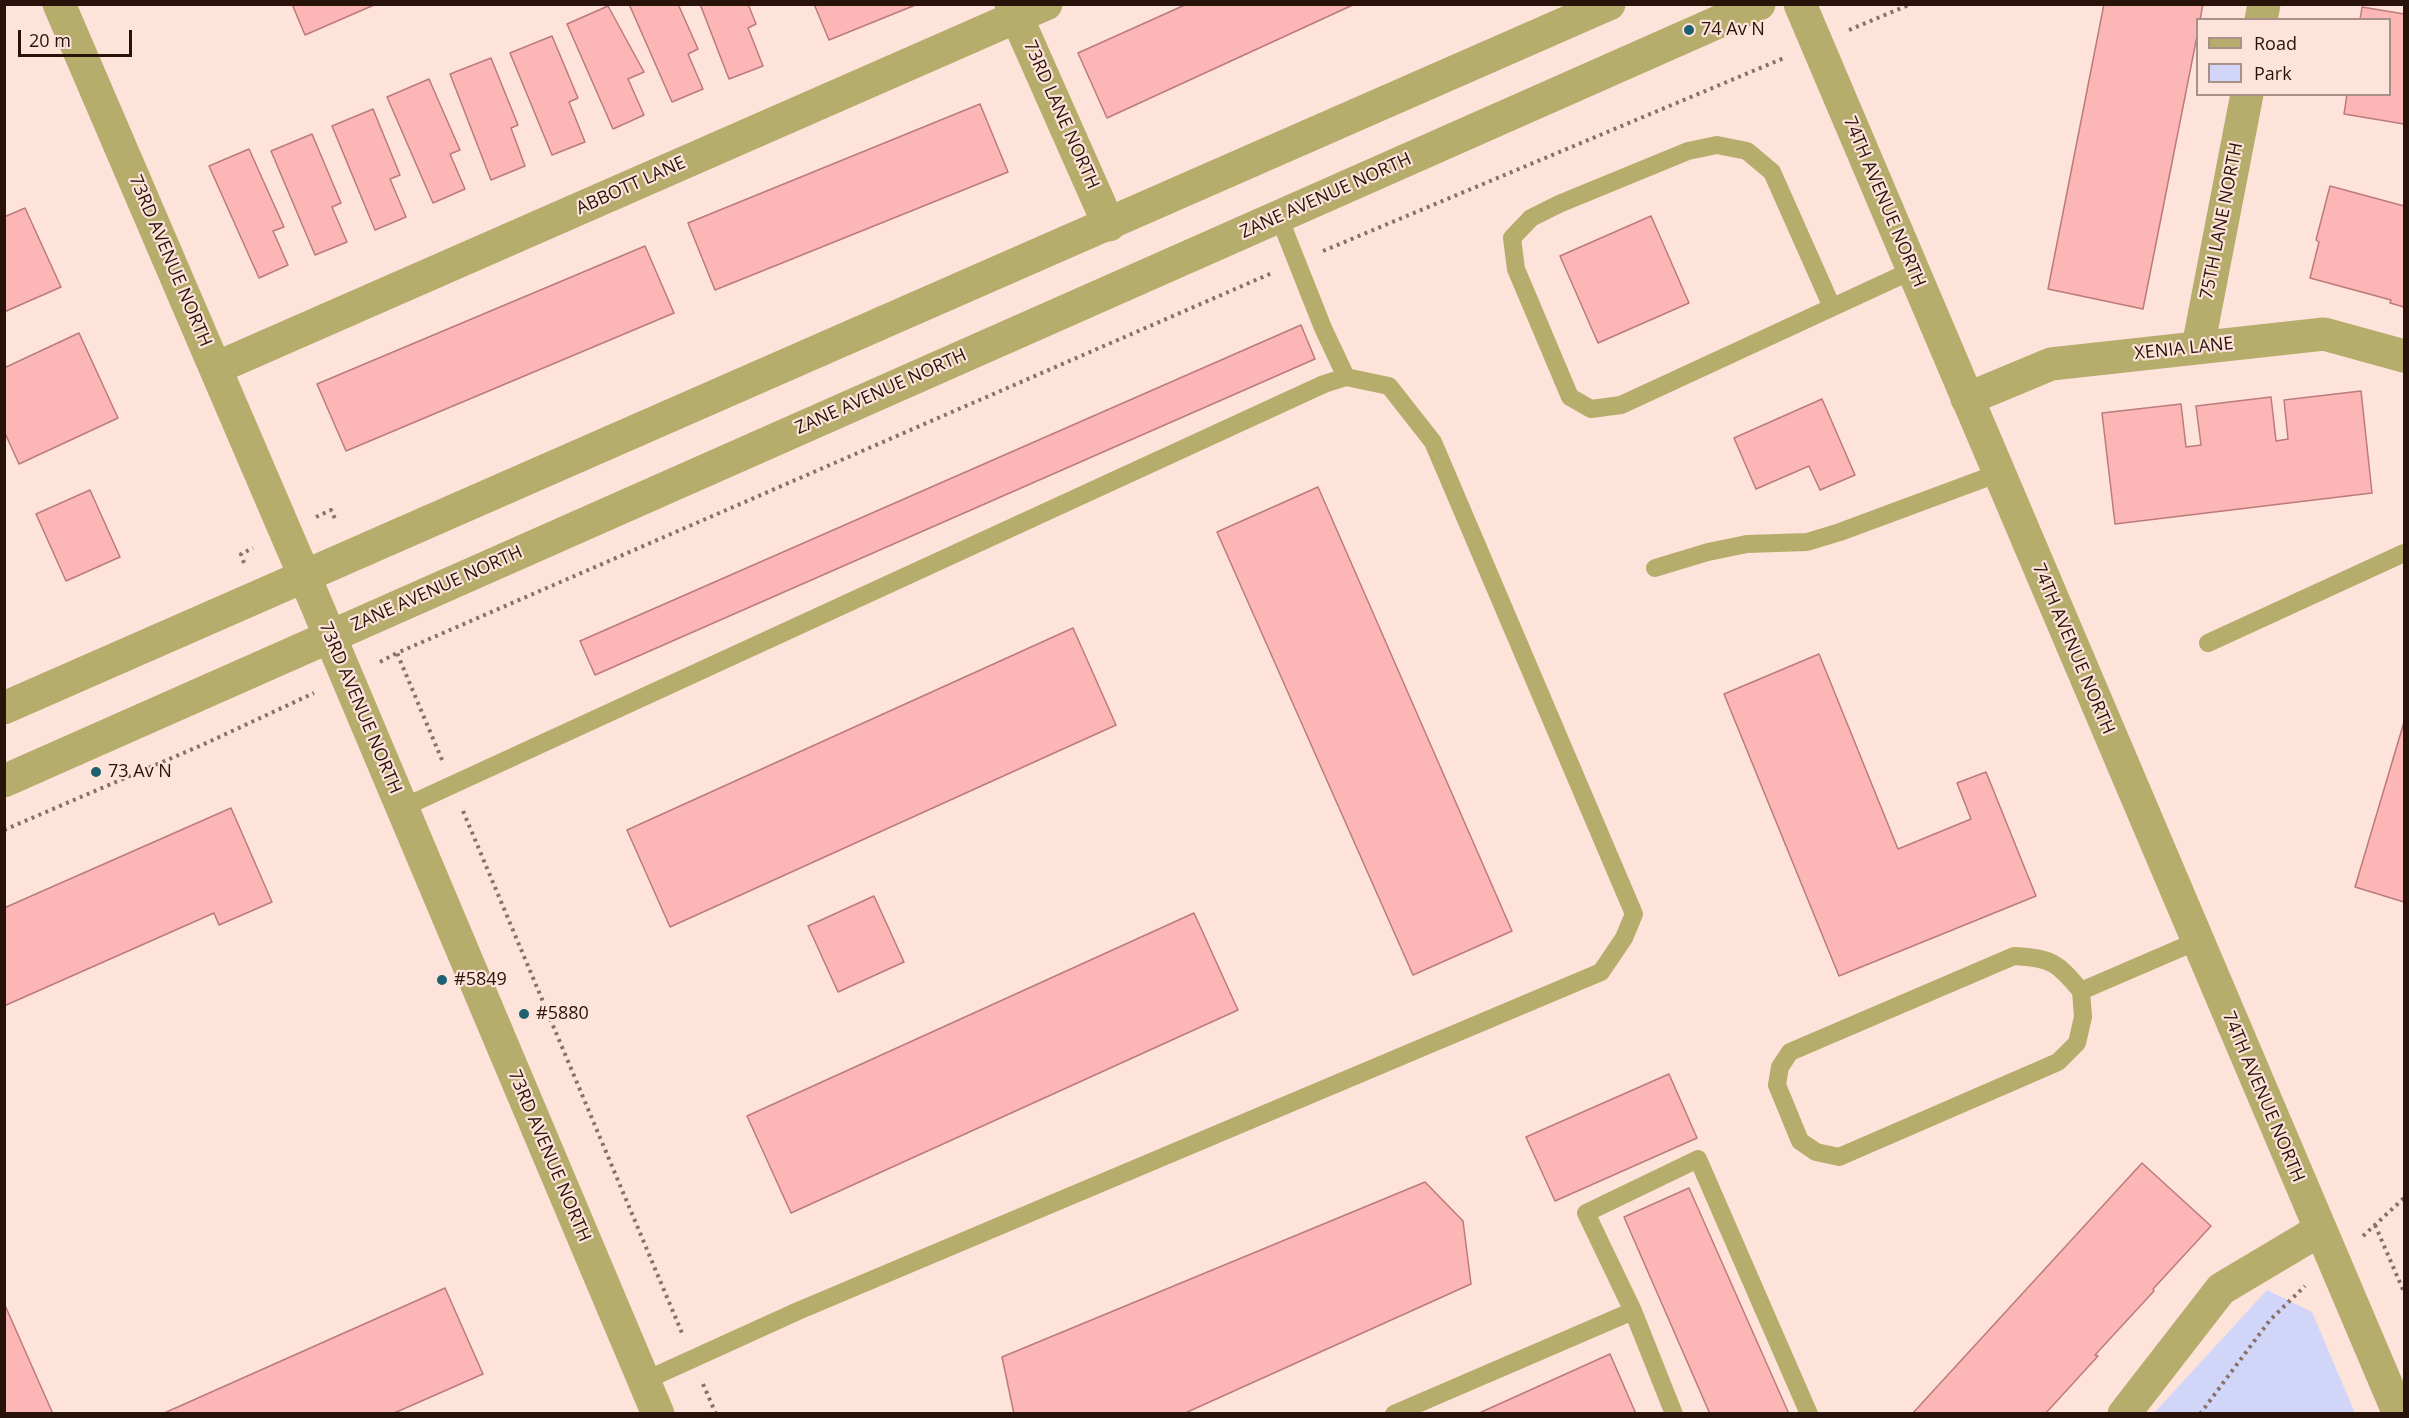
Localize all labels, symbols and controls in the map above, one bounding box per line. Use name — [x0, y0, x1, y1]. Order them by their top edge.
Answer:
scale bar — [21, 18, 135, 56]
legend — [2196, 18, 2391, 96]
place label: 74 Av N — [1701, 19, 1765, 41]
marker: 74 Av N — [1682, 23, 1696, 37]
text: 20 m — [29, 28, 71, 52]
text: Road — [2254, 31, 2297, 55]
street label: 73RD LANE NORTH — [1019, 37, 1103, 193]
text: Park — [2254, 61, 2292, 85]
street label: 74TH AVENUE NORTH — [1838, 113, 1930, 291]
street label: 75TH LANE NORTH — [2196, 141, 2248, 301]
street label: ZANE AVENUE NORTH — [1237, 148, 1415, 244]
street label: ABBOTT LANE — [573, 152, 689, 220]
street label: 73RD AVENUE NORTH — [124, 172, 216, 350]
street label: XENIA LANE — [2133, 333, 2235, 365]
street label: ZANE AVENUE NORTH — [792, 344, 970, 440]
street label: ZANE AVENUE NORTH — [348, 541, 526, 637]
street label: 74TH AVENUE NORTH — [2027, 560, 2119, 738]
street label: 73RD AVENUE NORTH — [314, 619, 406, 797]
place label: 73 Av N — [108, 761, 172, 783]
marker: 73 Av N — [89, 765, 103, 779]
place label: #5849 — [454, 969, 507, 991]
marker: #5849 — [435, 973, 449, 987]
place label: #5880 — [536, 1003, 589, 1025]
marker: #5880 — [517, 1007, 531, 1021]
street label: 74TH AVENUE NORTH — [2217, 1008, 2309, 1186]
street label: 73RD AVENUE NORTH — [503, 1067, 595, 1245]

